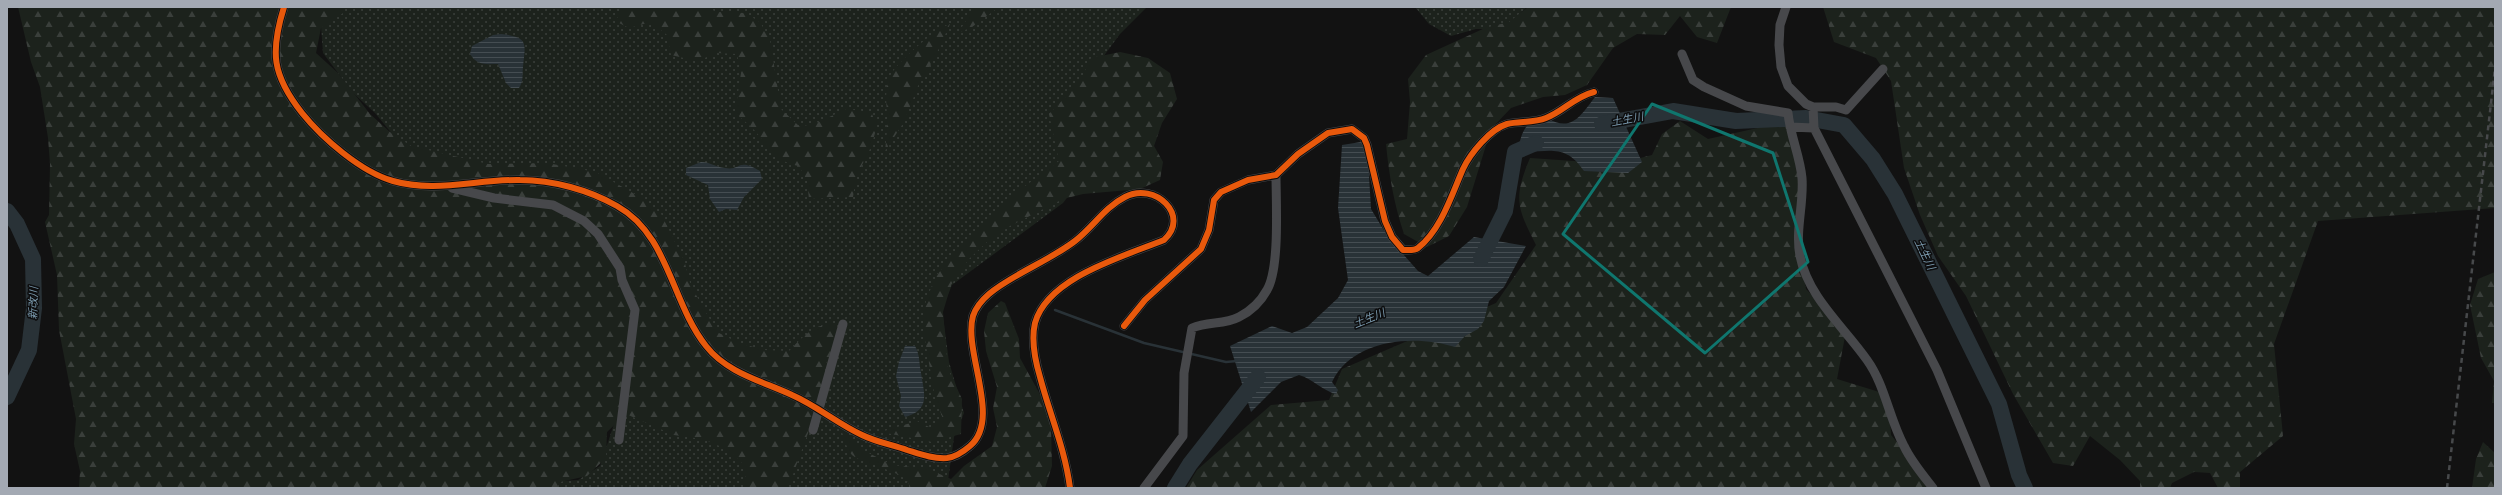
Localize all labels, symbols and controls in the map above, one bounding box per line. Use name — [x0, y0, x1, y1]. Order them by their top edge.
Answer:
water label: 土生川 — [1609, 109, 1646, 129]
water label: 土生川 — [1911, 236, 1939, 273]
water label: 新改川 — [25, 285, 41, 320]
water label: 土生川 — [1351, 305, 1388, 331]

